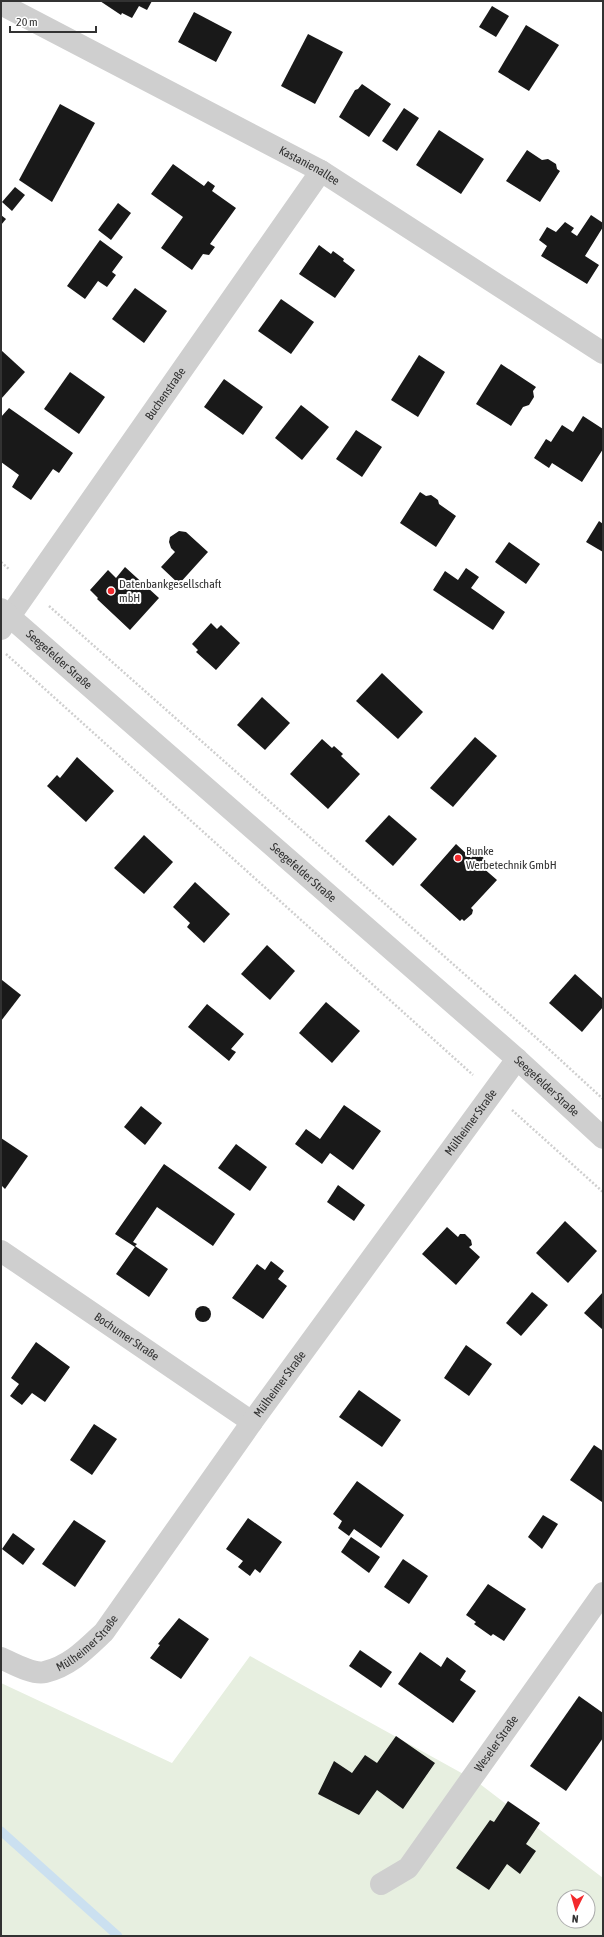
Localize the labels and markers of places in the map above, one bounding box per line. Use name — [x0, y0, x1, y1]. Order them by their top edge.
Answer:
place label: Datenbankgesellschaft mbH — [119, 577, 222, 605]
marker: Datenbankgesellschaft mbH — [106, 586, 116, 596]
place label: Bunke Werbetechnik GmbH — [466, 844, 557, 872]
marker: Bunke Werbetechnik GmbH — [453, 853, 463, 863]

